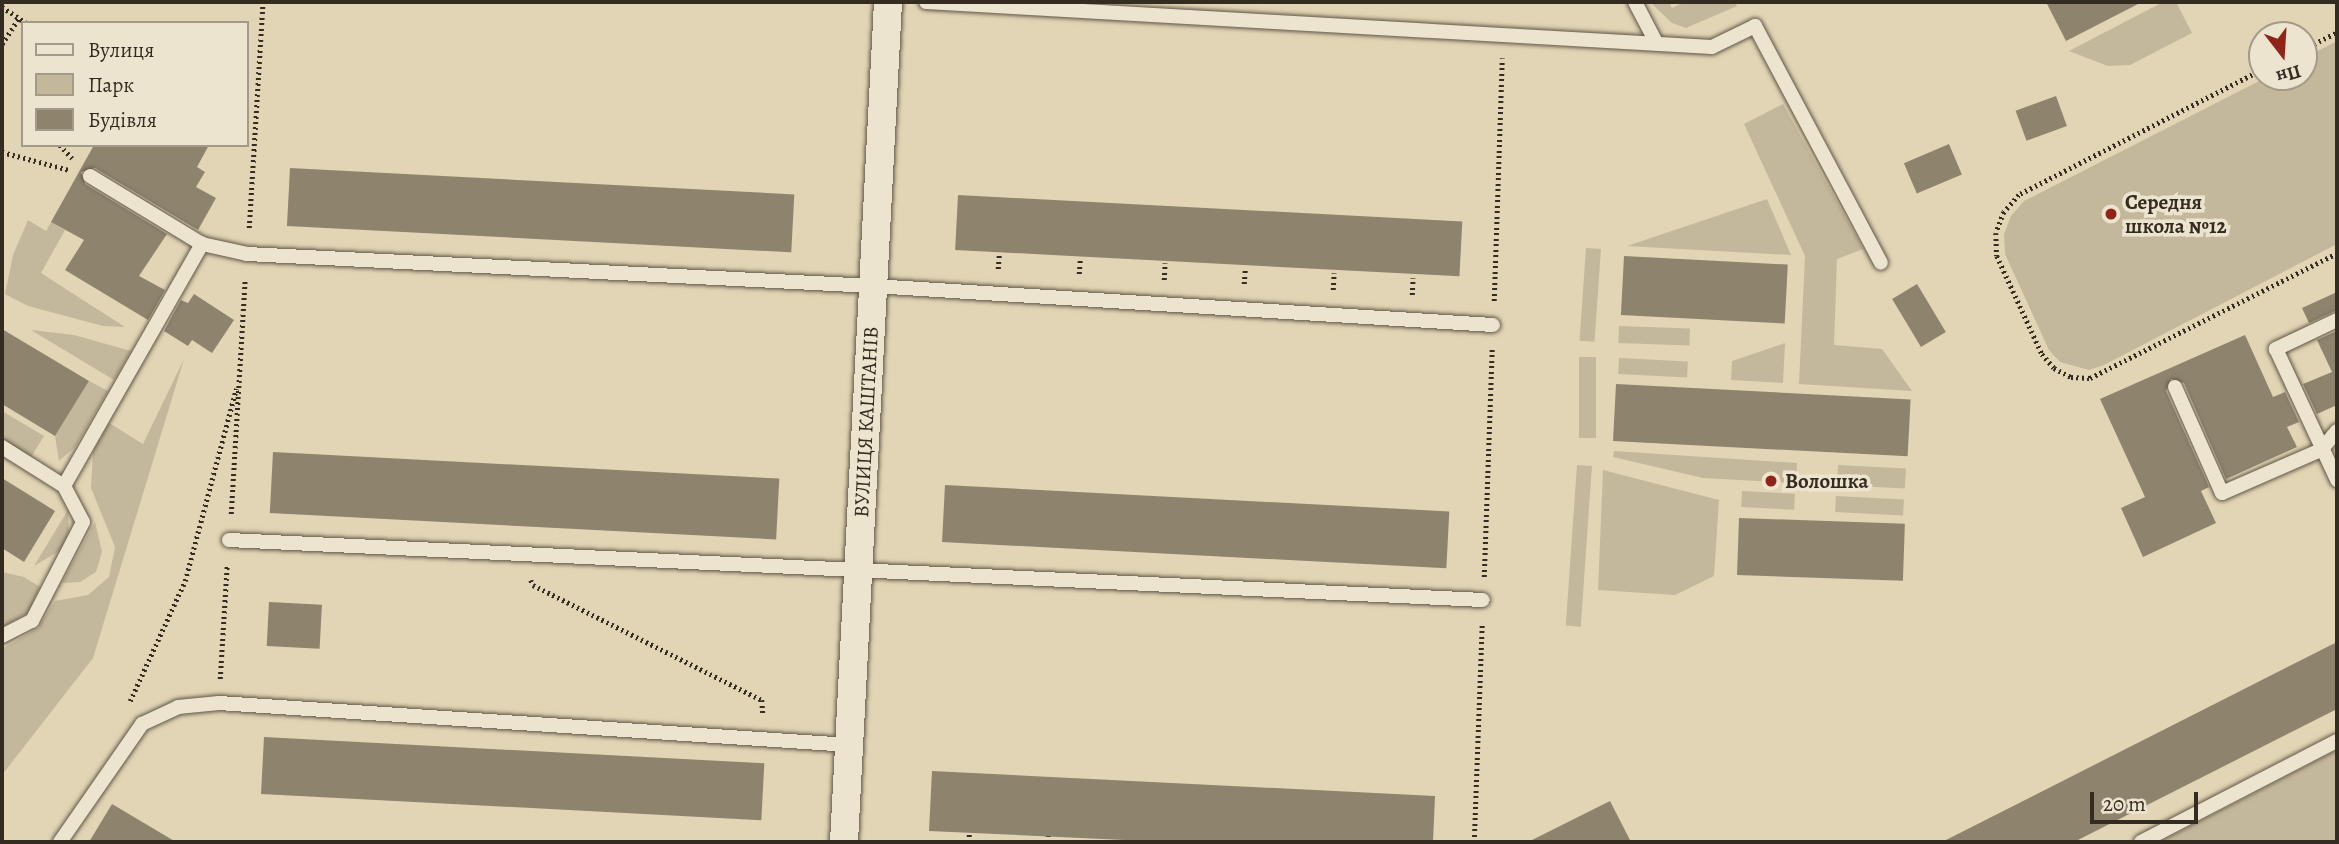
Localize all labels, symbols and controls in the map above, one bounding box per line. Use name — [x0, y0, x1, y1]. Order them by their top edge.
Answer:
legend — [21, 21, 248, 147]
north arrow — [2248, 21, 2318, 91]
text: Вулиця — [88, 36, 154, 64]
text: Пн — [2273, 58, 2304, 90]
text: Парк — [88, 71, 134, 99]
text: Будівля — [88, 106, 157, 134]
place label: Середня школа №12 — [2125, 189, 2227, 239]
marker: Середня школа №12 — [2103, 206, 2119, 222]
street label: ВУЛИЦЯ КАШТАНІВ — [848, 326, 884, 518]
place label: Волошка — [1785, 468, 1868, 494]
marker: Волошка — [1763, 473, 1779, 489]
scale bar — [2094, 778, 2202, 822]
text: 20 m — [2103, 790, 2146, 818]

